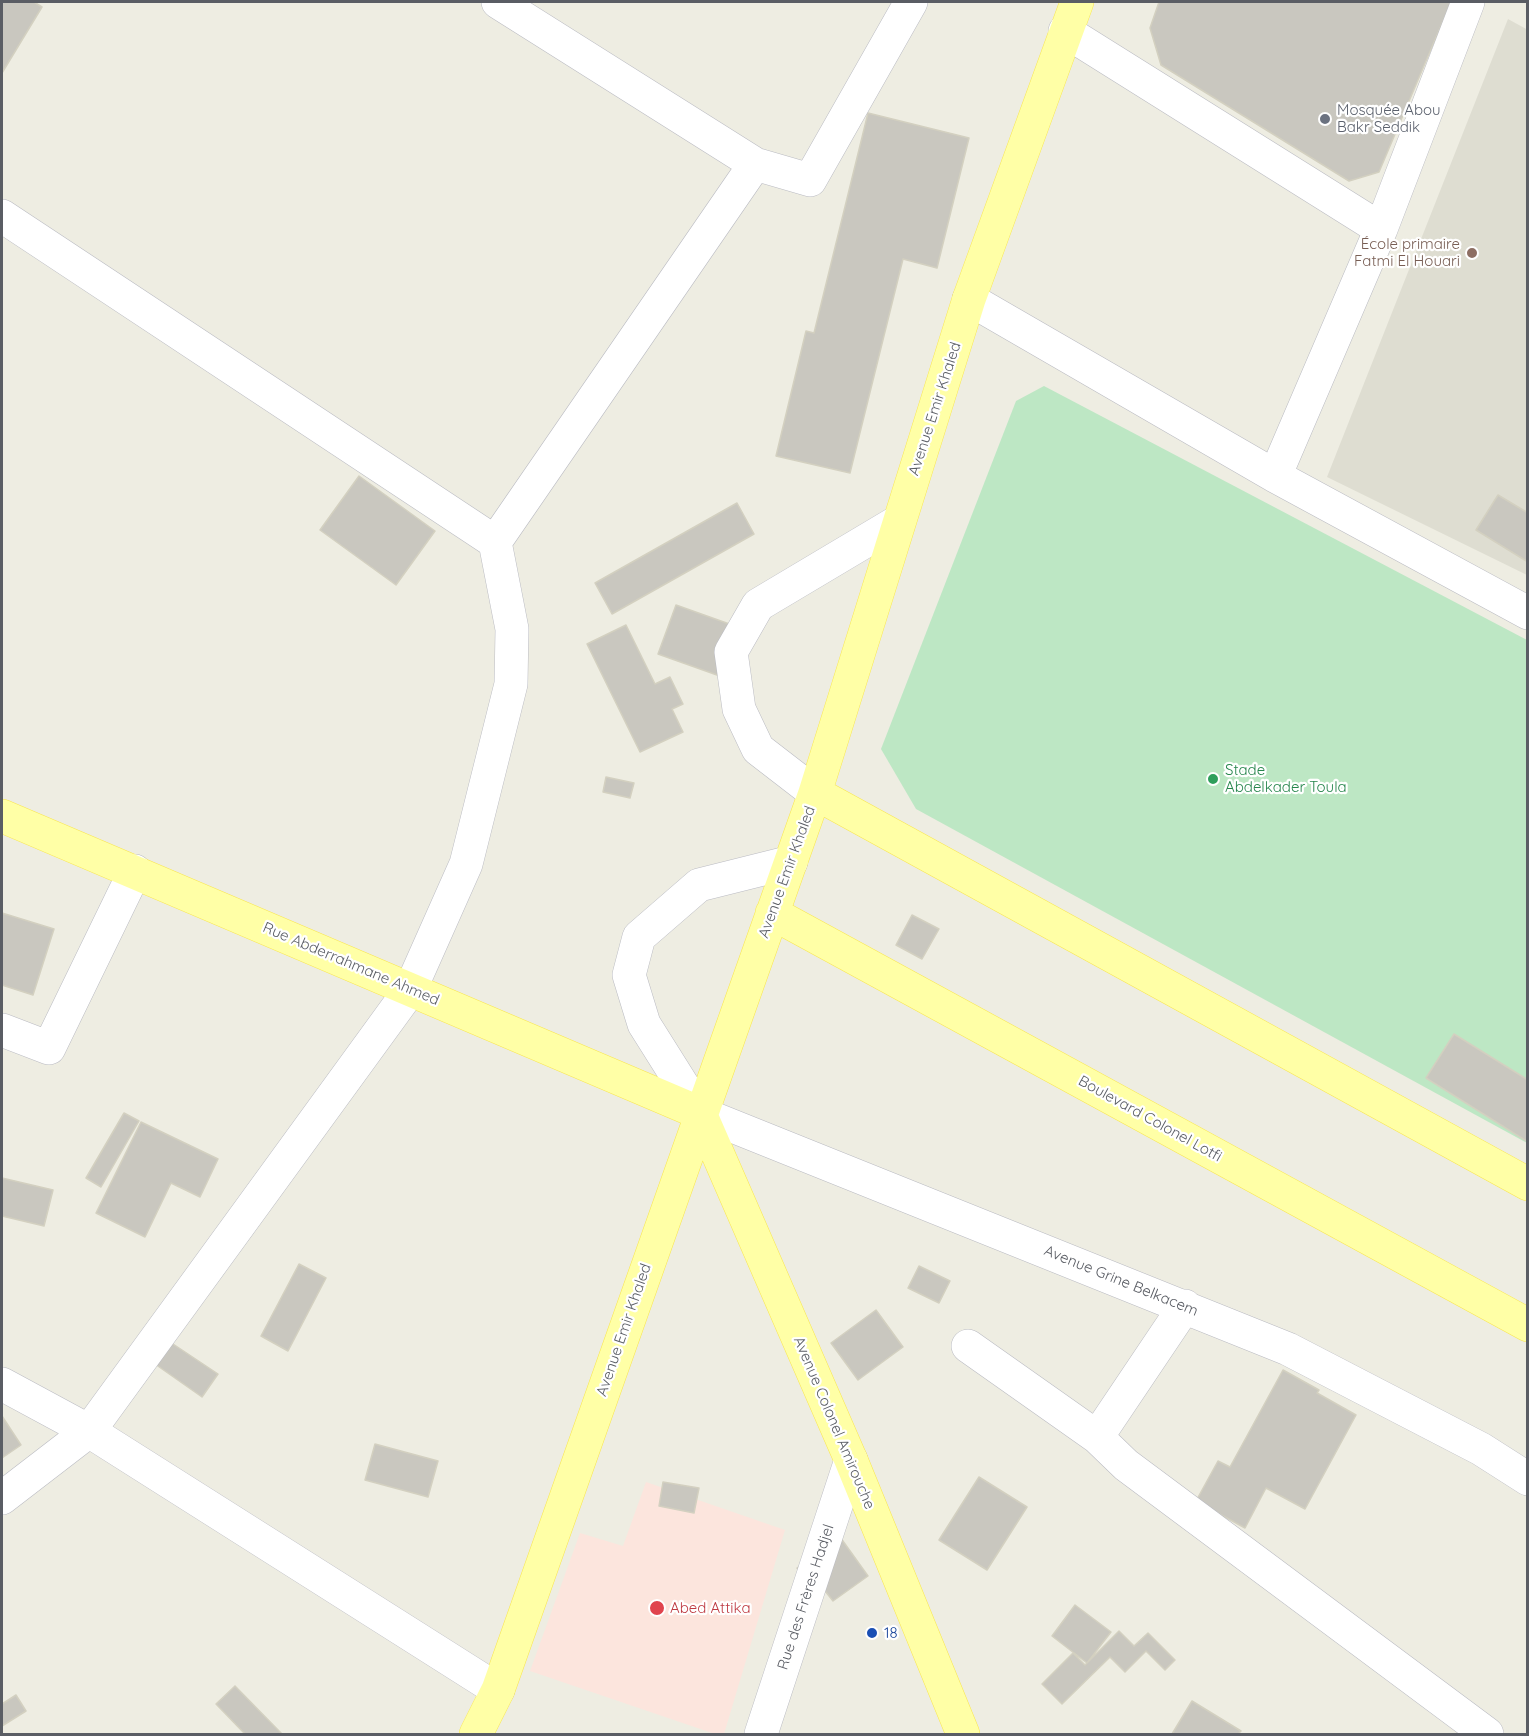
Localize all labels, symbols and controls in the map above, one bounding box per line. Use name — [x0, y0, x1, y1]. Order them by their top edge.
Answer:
place label: Mosquée Abou Bakr Seddik — [1337, 101, 1441, 136]
marker: Mosquée Abou Bakr Seddik — [1318, 112, 1332, 126]
place label: École primaire Fatmi El Houari — [1354, 235, 1460, 270]
marker: École primaire Fatmi El Houari — [1465, 246, 1479, 260]
street label: Avenue Emir Khaled — [905, 340, 965, 478]
place label: Stade Abdelkader Toula — [1225, 761, 1347, 796]
marker: Stade Abdelkader Toula — [1206, 772, 1220, 786]
street label: Avenue Emir Khaled — [755, 803, 819, 941]
street label: Rue Abderrahmane Ahmed — [260, 919, 442, 1009]
street label: Boulevard Colonel Lotfi — [1075, 1072, 1225, 1166]
street label: Avenue Grine Belkacem — [1041, 1242, 1201, 1320]
street label: Avenue Emir Khaled — [593, 1261, 655, 1399]
street label: Avenue Colonel Amirouche — [789, 1334, 879, 1512]
street label: Rue des Frères Hadjel — [774, 1522, 838, 1672]
marker: Abed Attika — [648, 1599, 666, 1617]
place label: Abed Attika — [670, 1599, 751, 1617]
place label: 18 — [884, 1624, 898, 1642]
marker: 18 — [865, 1626, 879, 1640]

